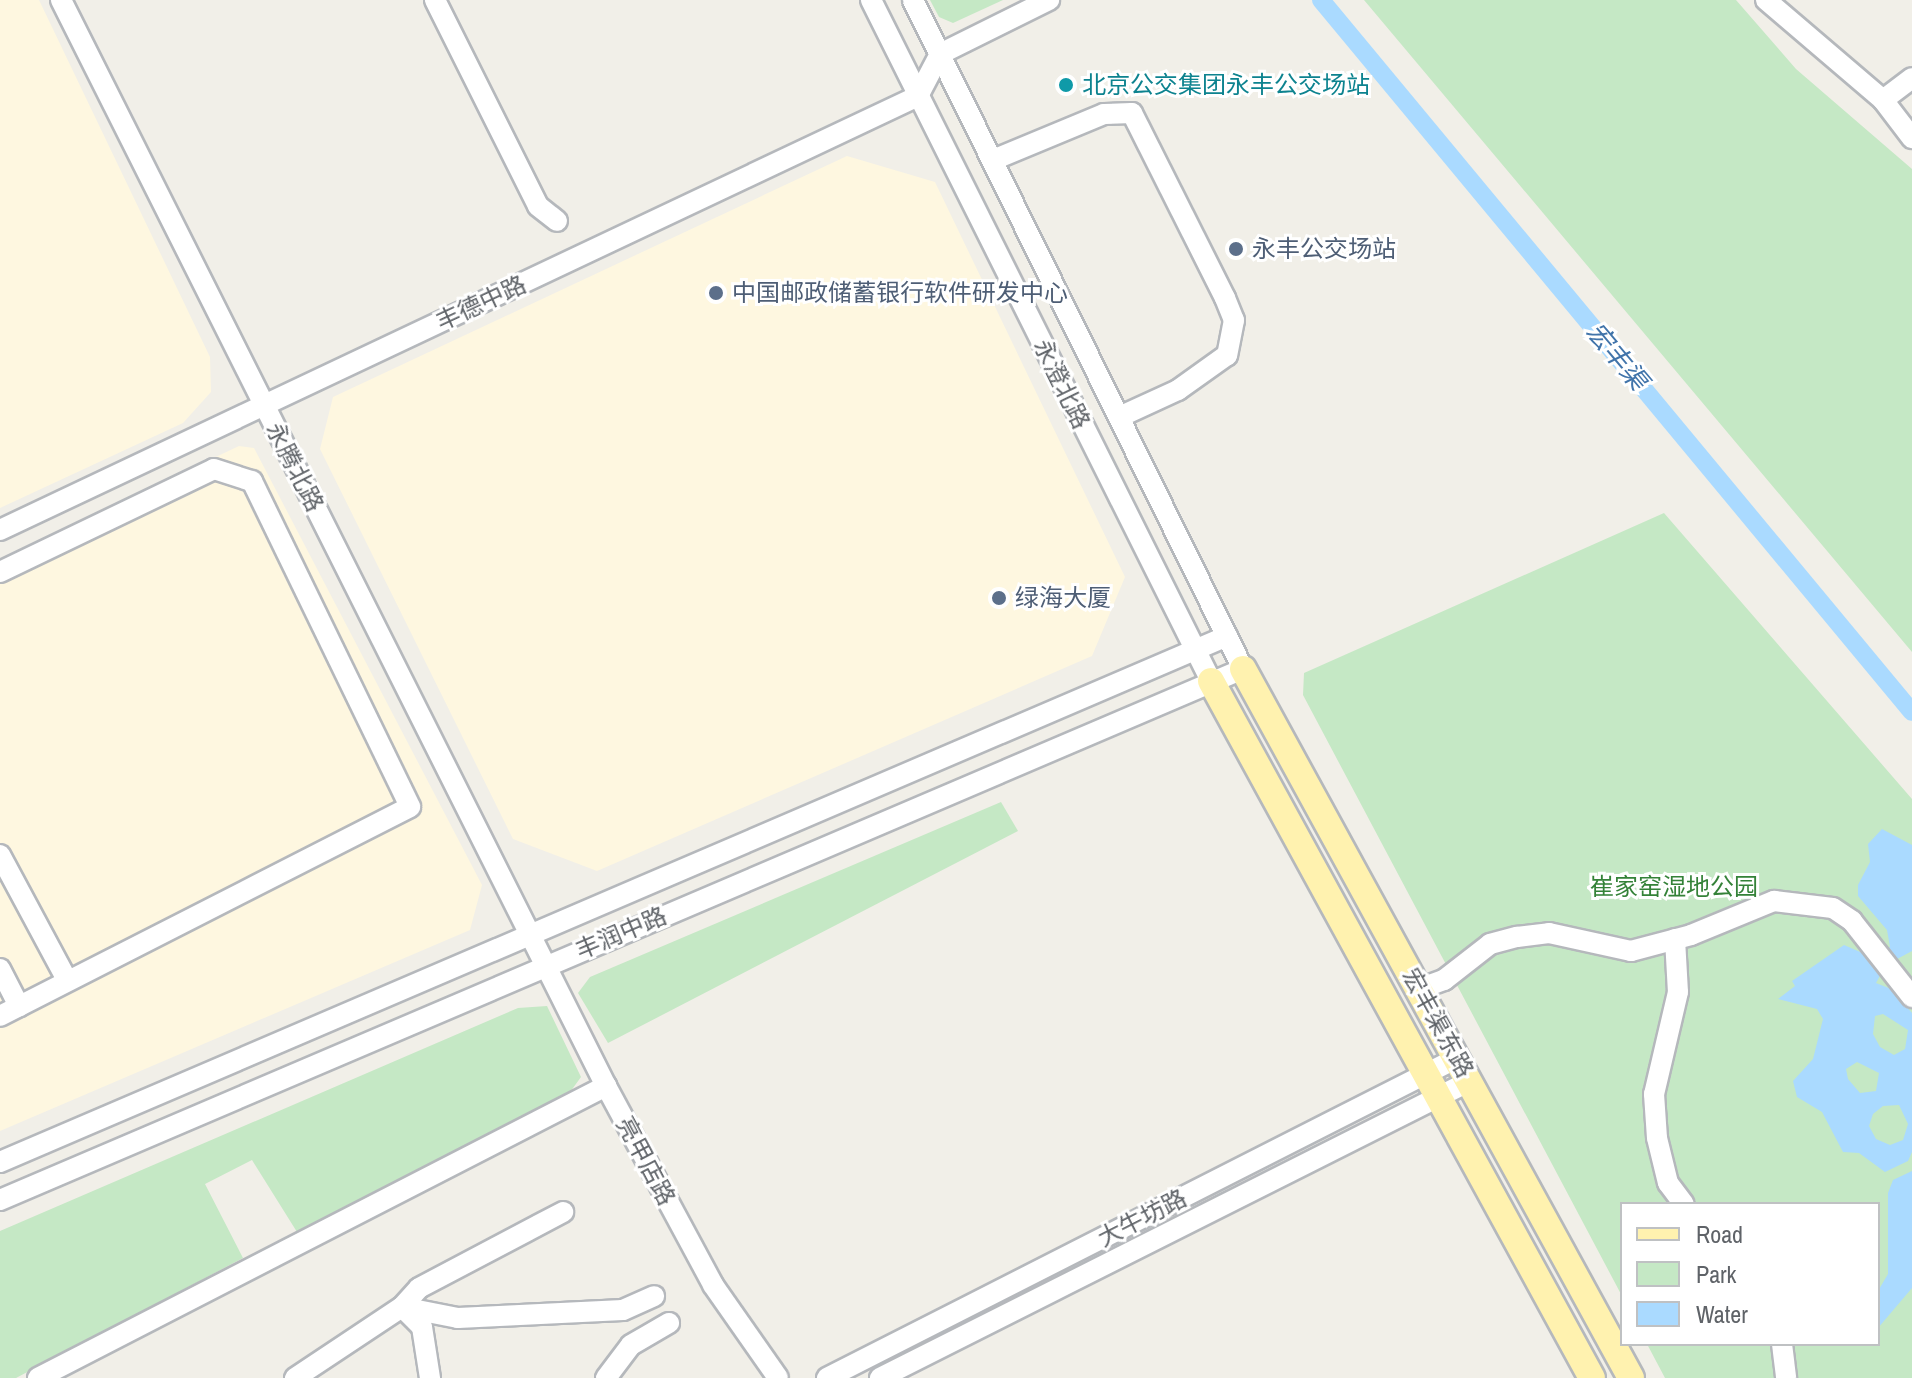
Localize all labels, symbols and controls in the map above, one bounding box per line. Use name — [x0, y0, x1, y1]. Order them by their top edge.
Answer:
place label: 北京公交集团永丰公交场站 — [1082, 71, 1370, 99]
marker: 北京公交集团永丰公交场站 — [1057, 76, 1075, 94]
place label: 永丰公交场站 — [1252, 235, 1396, 263]
marker: 永丰公交场站 — [1227, 240, 1245, 258]
street label: 丰德中路 — [431, 270, 531, 336]
place label: 中国邮政储蓄银行软件研发中心 — [732, 279, 1068, 307]
marker: 中国邮政储蓄银行软件研发中心 — [707, 284, 725, 302]
water label: 宏丰渠 — [1580, 316, 1654, 396]
street label: 永澄北路 — [1028, 335, 1096, 433]
street label: 永腾北路 — [260, 418, 330, 516]
place label: 绿海大厦 — [1015, 584, 1111, 612]
marker: 绿海大厦 — [990, 589, 1008, 607]
park label: 崔家窑湿地公园 — [1590, 873, 1758, 901]
street label: 丰润中路 — [571, 901, 671, 965]
street label: 宏丰渠东路 — [1396, 964, 1480, 1082]
street label: 亮甲店路 — [611, 1112, 681, 1210]
street label: 大牛坊路 — [1093, 1183, 1191, 1253]
legend — [1620, 1202, 1880, 1346]
text: Road — [1696, 1218, 1743, 1250]
text: Park — [1696, 1258, 1736, 1290]
text: Water — [1696, 1298, 1748, 1330]

